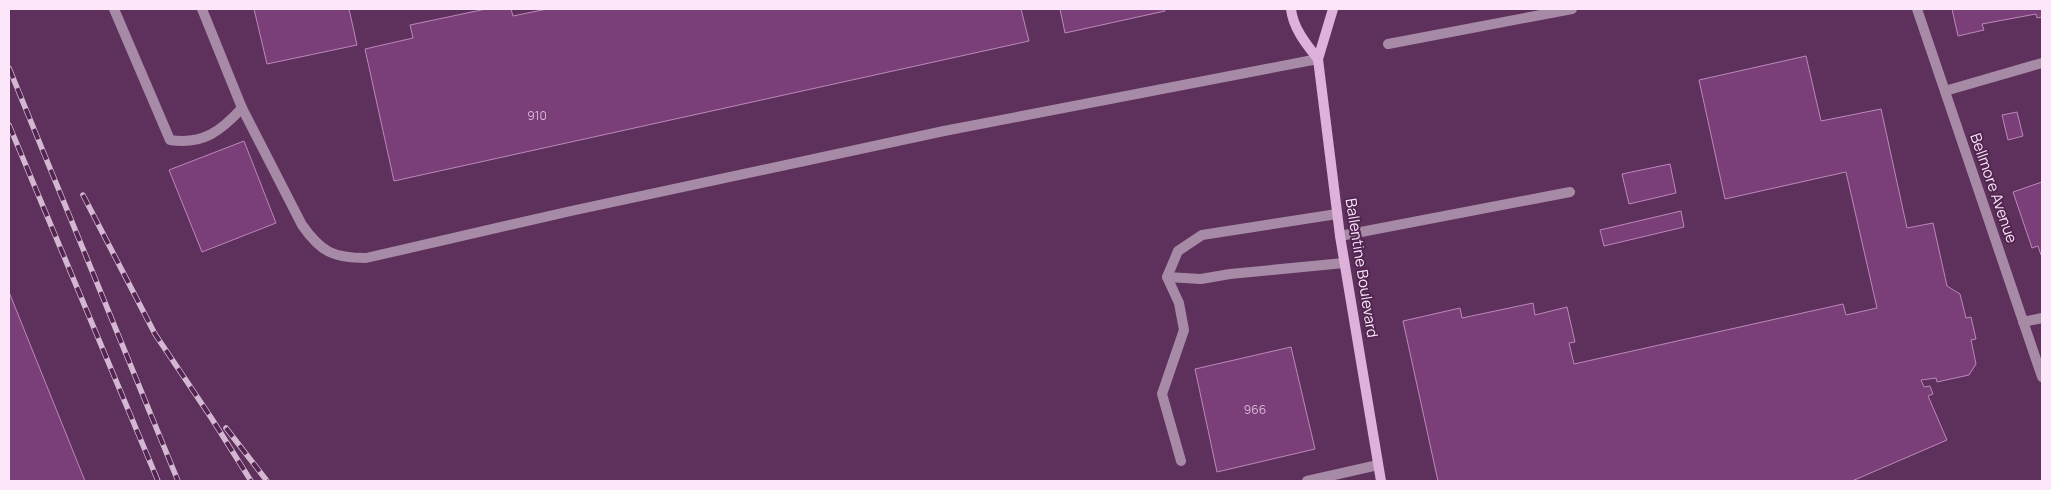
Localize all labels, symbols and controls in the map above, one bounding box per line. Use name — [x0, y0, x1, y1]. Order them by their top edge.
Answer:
house number: 910 — [527, 107, 547, 124]
street label: Bellmore Avenue — [1965, 130, 2023, 246]
street label: Ballentine Boulevard — [1341, 197, 1383, 339]
house number: 966 — [1244, 401, 1266, 418]

